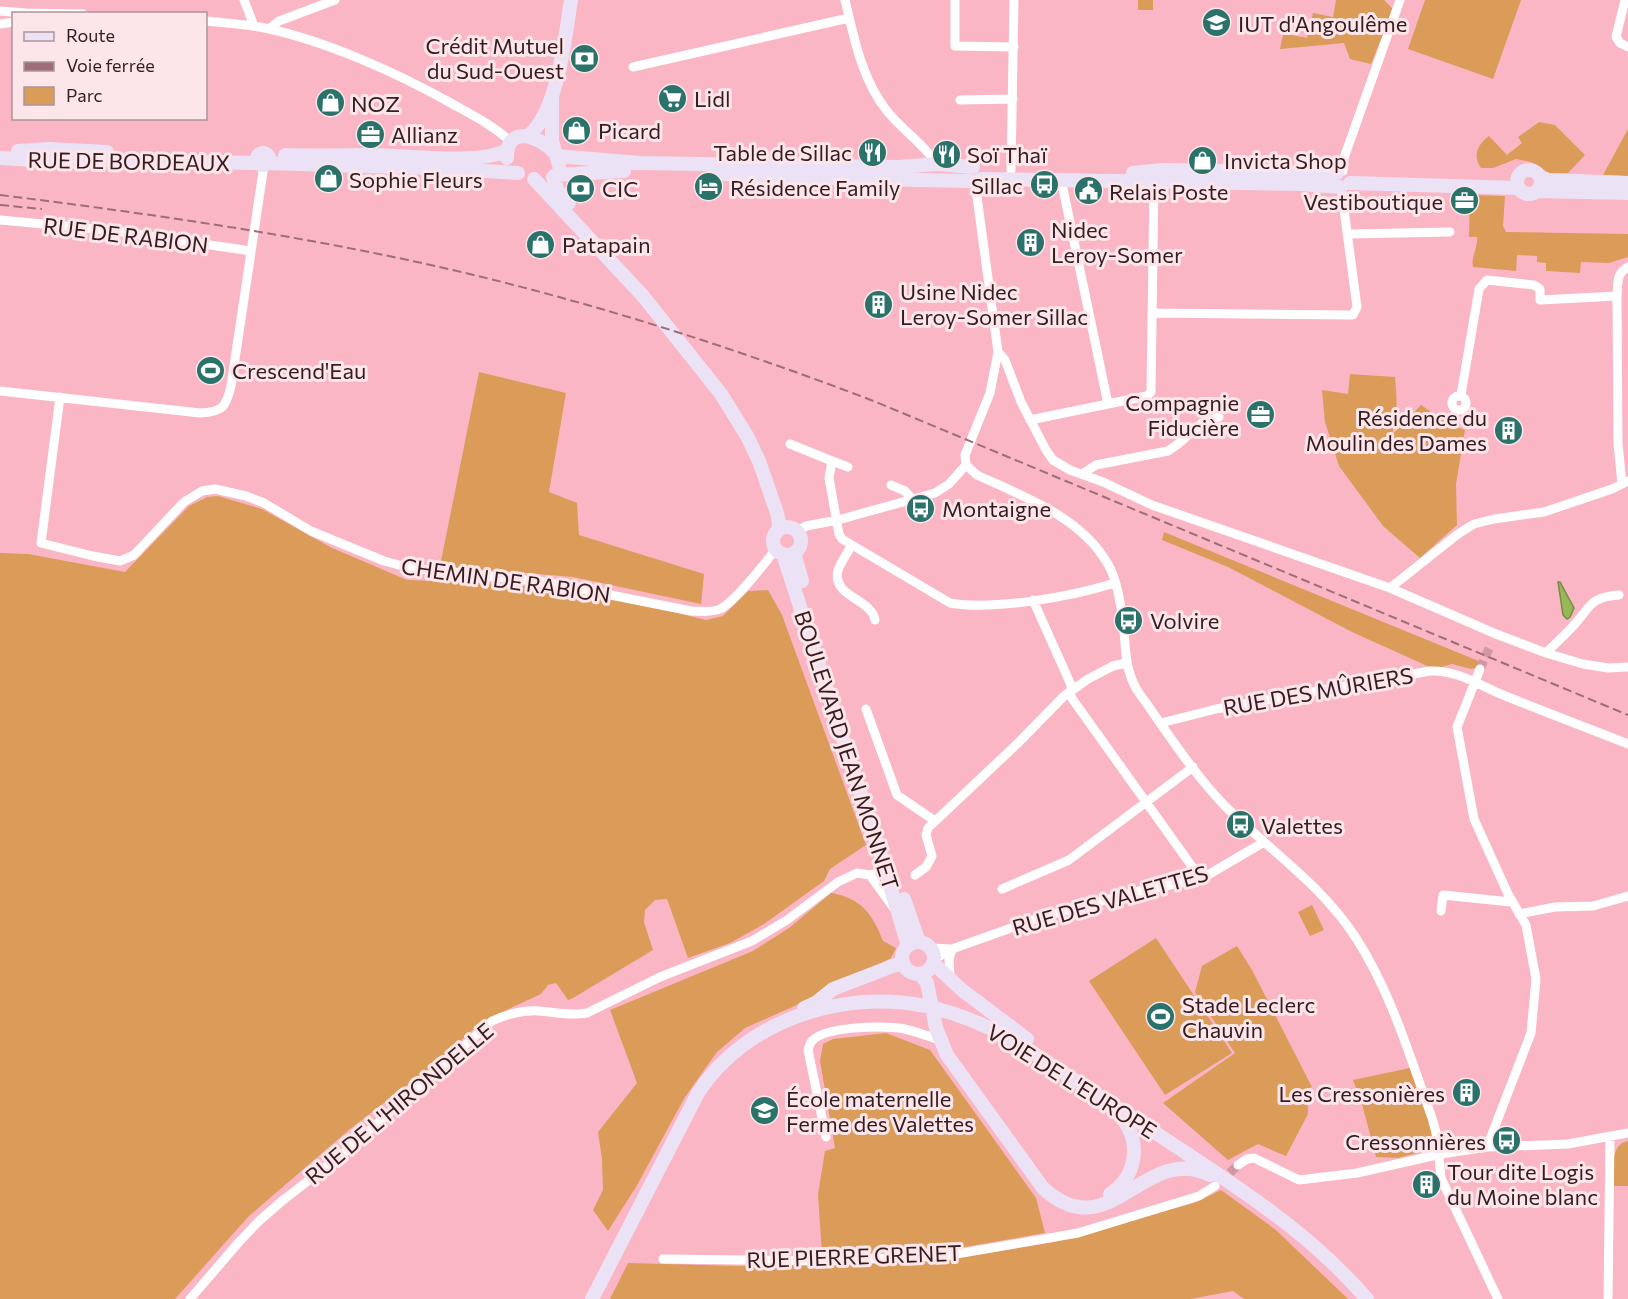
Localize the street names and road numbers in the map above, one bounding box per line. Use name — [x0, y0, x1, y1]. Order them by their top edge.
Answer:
street label: RUE DE BORDEAUX — [27, 146, 231, 176]
street label: RUE DE RABION — [42, 211, 210, 259]
street label: CHEMIN DE RABION — [400, 552, 612, 608]
street label: BOULEVARD JEAN MONNET — [789, 607, 905, 893]
street label: RUE DES MÛRIERS — [1221, 661, 1415, 721]
street label: RUE DES VALETTES — [1009, 859, 1211, 941]
street label: RUE DE L'HIRONDELLE — [299, 1016, 499, 1190]
street label: VOIE DE L'EUROPE — [982, 1018, 1162, 1144]
street label: RUE PIERRE GRENET — [746, 1239, 962, 1273]

